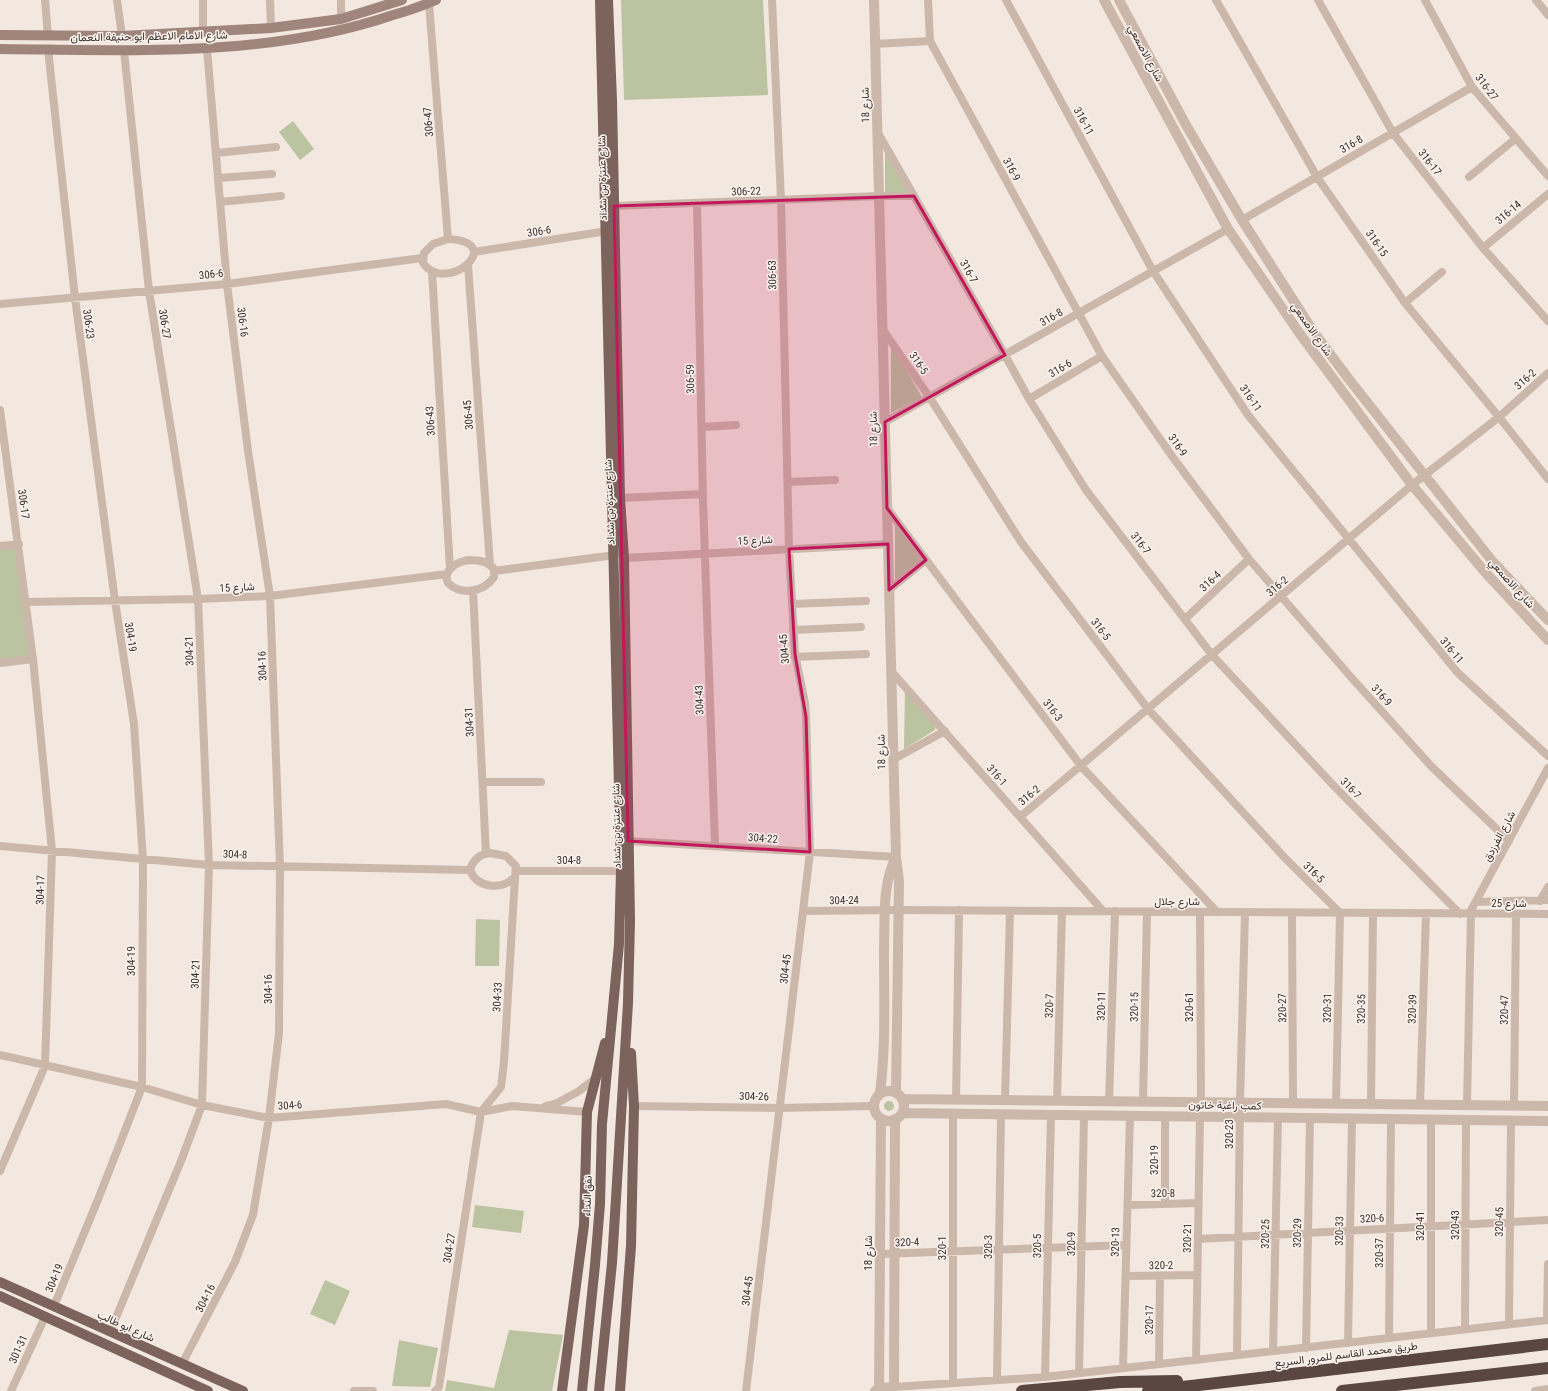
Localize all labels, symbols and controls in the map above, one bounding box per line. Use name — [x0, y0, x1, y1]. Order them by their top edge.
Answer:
street label: شارع الاصمعي — [1123, 23, 1166, 86]
street label: شارع الامام الاعظم ابو حنيفة النعمان — [70, 29, 228, 45]
street label: 316-27 — [1472, 71, 1501, 103]
street label: شارع 18 — [859, 87, 873, 123]
street label: 316-11 — [1071, 105, 1096, 137]
street label: 306-47 — [421, 107, 436, 137]
street label: 316-8 — [1337, 133, 1365, 156]
street label: شارع عنترة بن شداد — [595, 135, 611, 221]
street label: 316-17 — [1415, 147, 1444, 178]
street label: 316-9 — [1000, 155, 1023, 183]
street label: 306-22 — [731, 184, 761, 199]
street label: 316-14 — [1493, 197, 1524, 227]
street label: 306-6 — [526, 223, 552, 240]
street label: 316-15 — [1363, 227, 1390, 259]
street label: 316-7 — [957, 257, 980, 285]
street label: 306-63 — [766, 260, 779, 290]
street label: 306-6 — [198, 267, 224, 282]
street label: شارع الاصمعي — [1286, 300, 1335, 361]
street label: 306-16 — [234, 306, 251, 338]
street label: 316-8 — [1037, 306, 1065, 329]
street label: 306-23 — [80, 308, 97, 340]
street label: 306-27 — [156, 308, 173, 340]
street label: 316-5 — [906, 350, 931, 377]
street label: 316-6 — [1046, 357, 1074, 380]
street label: 306-59 — [684, 364, 697, 394]
street label: 316-2 — [1512, 366, 1539, 392]
street label: 316-11 — [1237, 382, 1264, 414]
street label: 306-45 — [461, 400, 476, 430]
street label: 306-43 — [423, 406, 438, 436]
street label: شارع 18 — [867, 411, 881, 447]
street label: 316-9 — [1165, 432, 1190, 459]
street label: شارع عنترة بن شداد — [602, 459, 618, 545]
street label: 306-17 — [15, 488, 32, 520]
street label: 316-7 — [1128, 530, 1153, 557]
street label: شارع 15 — [737, 533, 773, 549]
street label: شارع الاصمعي — [1484, 556, 1538, 613]
street label: 316-4 — [1197, 568, 1224, 594]
street label: 316-2 — [1264, 574, 1291, 599]
street label: شارع 15 — [219, 580, 255, 596]
street label: 316-5 — [1088, 616, 1113, 643]
street label: 304-19 — [122, 621, 139, 653]
street label: 304-45 — [777, 634, 792, 664]
street label: 316-11 — [1437, 635, 1466, 666]
street label: 304-21 — [182, 636, 197, 666]
street label: 304-16 — [255, 651, 270, 681]
street label: 316-9 — [1369, 682, 1395, 709]
street label: 304-43 — [692, 685, 707, 715]
street label: 316-3 — [1040, 697, 1065, 724]
street label: 304-31 — [462, 707, 477, 737]
street label: شارع 18 — [875, 734, 889, 770]
street label: 316-1 — [984, 762, 1010, 789]
street label: 316-7 — [1337, 775, 1364, 802]
street label: شارع عنترة بن شداد — [609, 783, 625, 869]
street label: 316-2 — [1016, 783, 1043, 808]
street label: شارع الفرزدق — [1481, 808, 1519, 864]
street label: 304-22 — [748, 831, 778, 846]
street label: 304-8 — [223, 848, 247, 861]
street label: 304-8 — [557, 854, 581, 867]
street label: 316-5 — [1300, 859, 1327, 886]
street label: 304-17 — [33, 875, 48, 905]
street label: 304-24 — [829, 894, 860, 907]
street label: شارع جلال — [1154, 895, 1200, 909]
street label: شارع 25 — [1491, 897, 1527, 911]
street label: 304-19 — [125, 946, 138, 976]
street label: 304-45 — [777, 953, 794, 985]
street label: 304-21 — [188, 959, 203, 989]
street label: 304-16 — [262, 974, 275, 1004]
street label: 304-33 — [490, 982, 505, 1012]
street label: 320-11 — [1094, 991, 1109, 1021]
street label: 320-15 — [1128, 992, 1141, 1022]
street label: 320-61 — [1183, 992, 1196, 1022]
street label: 320-27 — [1276, 993, 1289, 1023]
street label: 320-31 — [1321, 993, 1334, 1023]
street label: 320-7 — [1043, 994, 1056, 1018]
street label: 320-35 — [1355, 994, 1368, 1024]
street label: 320-39 — [1405, 994, 1420, 1024]
street label: 320-47 — [1498, 995, 1511, 1025]
street label: 304-26 — [739, 1090, 769, 1103]
street label: 304-6 — [277, 1098, 303, 1113]
street label: كمب راغبة خاتون — [1188, 1098, 1262, 1113]
street label: 320-23 — [1223, 1119, 1236, 1149]
street label: 320-19 — [1148, 1145, 1161, 1175]
street label: نفق النداء — [580, 1175, 595, 1217]
street label: 320-8 — [1151, 1187, 1175, 1200]
street label: 320-45 — [1493, 1207, 1506, 1237]
street label: 320-43 — [1449, 1210, 1462, 1240]
street label: 320-6 — [1359, 1211, 1385, 1226]
street label: 320-41 — [1414, 1211, 1427, 1241]
street label: 320-33 — [1333, 1216, 1346, 1246]
street label: 320-29 — [1291, 1218, 1304, 1248]
street label: 320-25 — [1259, 1219, 1272, 1249]
street label: 320-21 — [1181, 1223, 1194, 1253]
street label: 320-13 — [1108, 1227, 1123, 1257]
street label: 304-27 — [441, 1232, 458, 1264]
street label: 320-9 — [1065, 1232, 1078, 1256]
street label: 320-5 — [1031, 1234, 1044, 1258]
street label: شارع 18 — [862, 1235, 876, 1271]
street label: 320-3 — [982, 1235, 995, 1259]
street label: 320-4 — [895, 1236, 920, 1249]
street label: 320-1 — [936, 1236, 949, 1260]
street label: 320-37 — [1373, 1238, 1386, 1268]
street label: 320-2 — [1149, 1259, 1173, 1272]
street label: 304-19 — [43, 1262, 66, 1294]
street label: 304-45 — [739, 1275, 756, 1307]
street label: 304-16 — [193, 1282, 218, 1314]
street label: 320-17 — [1143, 1305, 1156, 1335]
street label: شارع ابو طالب — [95, 1308, 157, 1346]
street label: 301-31 — [6, 1333, 30, 1366]
street label: طريق محمد القاسم للمرور السريع — [1274, 1339, 1419, 1371]

